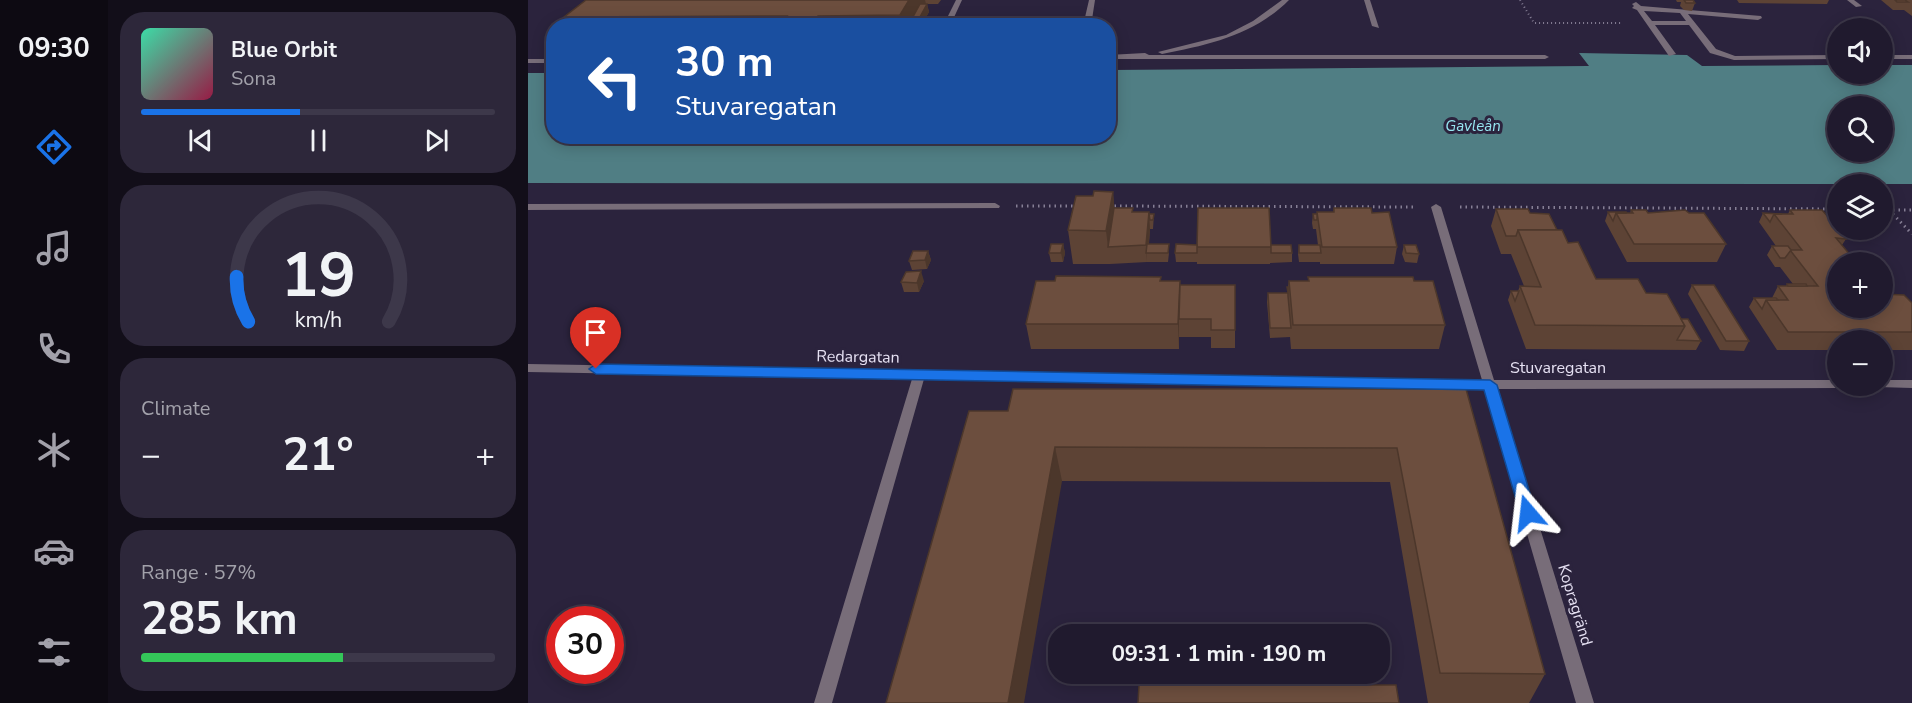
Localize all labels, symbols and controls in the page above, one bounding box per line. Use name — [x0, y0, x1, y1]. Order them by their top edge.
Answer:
map controls — [1827, 18, 1893, 396]
button: sound — [1827, 18, 1893, 84]
text: 09:30 — [18, 30, 90, 67]
text: 30 m — [675, 34, 774, 91]
text: Blue Orbit — [231, 35, 337, 65]
icon: left — [576, 42, 654, 120]
text: Sona — [231, 65, 276, 92]
text: Stuvaregatan — [675, 88, 837, 125]
button: search — [1827, 96, 1893, 162]
water label: Gavleån — [1445, 116, 1501, 136]
icon: previous — [184, 124, 217, 157]
icon: pause — [302, 124, 335, 157]
icon: next — [420, 124, 453, 157]
icon: directions — [33, 126, 75, 168]
button: layers — [1827, 174, 1893, 240]
icon: music — [33, 227, 75, 269]
text: 19 — [281, 233, 355, 318]
button: + — [1827, 252, 1893, 318]
text: km/h — [294, 306, 342, 336]
pin — [570, 307, 621, 369]
icon: arrive — [579, 316, 612, 349]
icon: phone — [33, 328, 75, 370]
button: − — [1827, 330, 1893, 396]
street label: Redargatan — [816, 345, 900, 369]
street label: Stuvaregatan — [1510, 357, 1606, 379]
text: Climate — [141, 395, 210, 422]
text: 21° — [282, 425, 354, 486]
icon: climate — [33, 429, 75, 471]
text: − — [141, 433, 161, 478]
text: + — [475, 433, 495, 478]
position arrow — [1496, 481, 1560, 545]
icon: car — [33, 530, 75, 572]
text: Range · 57% — [141, 559, 256, 586]
street label: Kopragränd — [1552, 562, 1598, 648]
text: 285 km — [141, 589, 298, 650]
speed limit sign: 30 — [546, 606, 624, 684]
icon: filters — [33, 631, 75, 673]
text: 09:31 · 1 min · 190 m — [1112, 639, 1326, 669]

